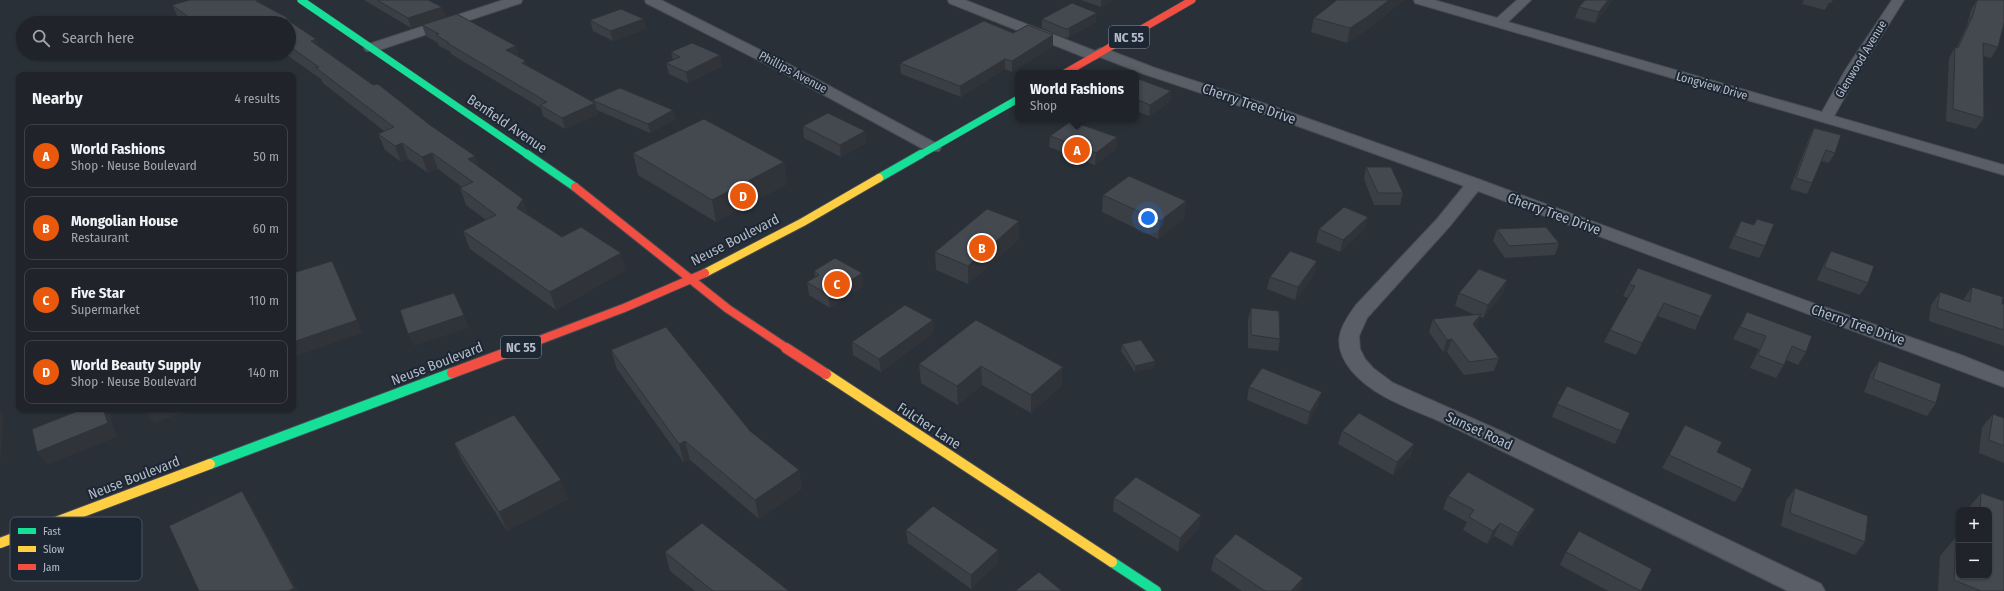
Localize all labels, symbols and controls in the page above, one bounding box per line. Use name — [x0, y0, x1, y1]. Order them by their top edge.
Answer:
search box — [16, 16, 296, 60]
street label: Glenwood Avenue — [1832, 18, 1890, 100]
road number: NC 55 — [1109, 26, 1149, 48]
icon: search — [30, 27, 52, 49]
text: Search here — [62, 29, 134, 47]
street label: Phillips Avenue — [757, 48, 830, 96]
street label: Longview Drive — [1675, 69, 1749, 103]
popup — [1015, 70, 1139, 122]
text: World Fashions — [1030, 80, 1124, 98]
street label: Cherry Tree Drive — [1200, 80, 1298, 128]
text: Nearby — [32, 88, 83, 109]
text: 4 results — [234, 91, 280, 106]
street label: Benfield Avenue — [464, 91, 550, 157]
text: Shop — [1030, 98, 1057, 113]
pin: A — [1064, 135, 1090, 165]
text: World Fashions — [71, 140, 165, 158]
text: A — [42, 149, 50, 164]
text: 50 m — [253, 149, 279, 164]
text: Shop · Neuse Boulevard — [71, 158, 197, 173]
pin: D — [730, 181, 756, 211]
street label: Cherry Tree Drive — [1505, 189, 1603, 239]
your location — [1138, 208, 1158, 228]
street label: Neuse Boulevard — [688, 210, 782, 270]
text: Mongolian House — [71, 212, 178, 230]
text: B — [42, 221, 50, 236]
text: 60 m — [253, 221, 279, 236]
text: Restaurant — [71, 230, 129, 245]
pin: B — [969, 233, 995, 263]
pin: C — [824, 269, 850, 299]
text: Five Star — [71, 284, 125, 302]
text: C — [43, 293, 49, 308]
text: 110 m — [249, 293, 279, 308]
street label: Cherry Tree Drive — [1809, 301, 1907, 349]
text: Supermarket — [71, 302, 140, 317]
road number: NC 55 — [501, 336, 541, 358]
street label: Neuse Boulevard — [389, 339, 485, 389]
text: World Beauty Supply — [71, 356, 201, 374]
text: D — [42, 365, 50, 380]
text: 140 m — [248, 365, 279, 380]
text: Shop · Neuse Boulevard — [71, 374, 197, 389]
street label: Fulcher Lane — [894, 399, 964, 453]
street label: Sunset Road — [1443, 408, 1515, 454]
street label: Neuse Boulevard — [86, 453, 182, 503]
map controls — [1956, 507, 1992, 579]
button: + — [1956, 507, 1992, 543]
legend — [10, 517, 142, 581]
text: Fast — [43, 525, 61, 538]
text: Slow — [43, 543, 64, 556]
button: − — [1956, 543, 1992, 579]
text: Jam — [43, 561, 60, 574]

